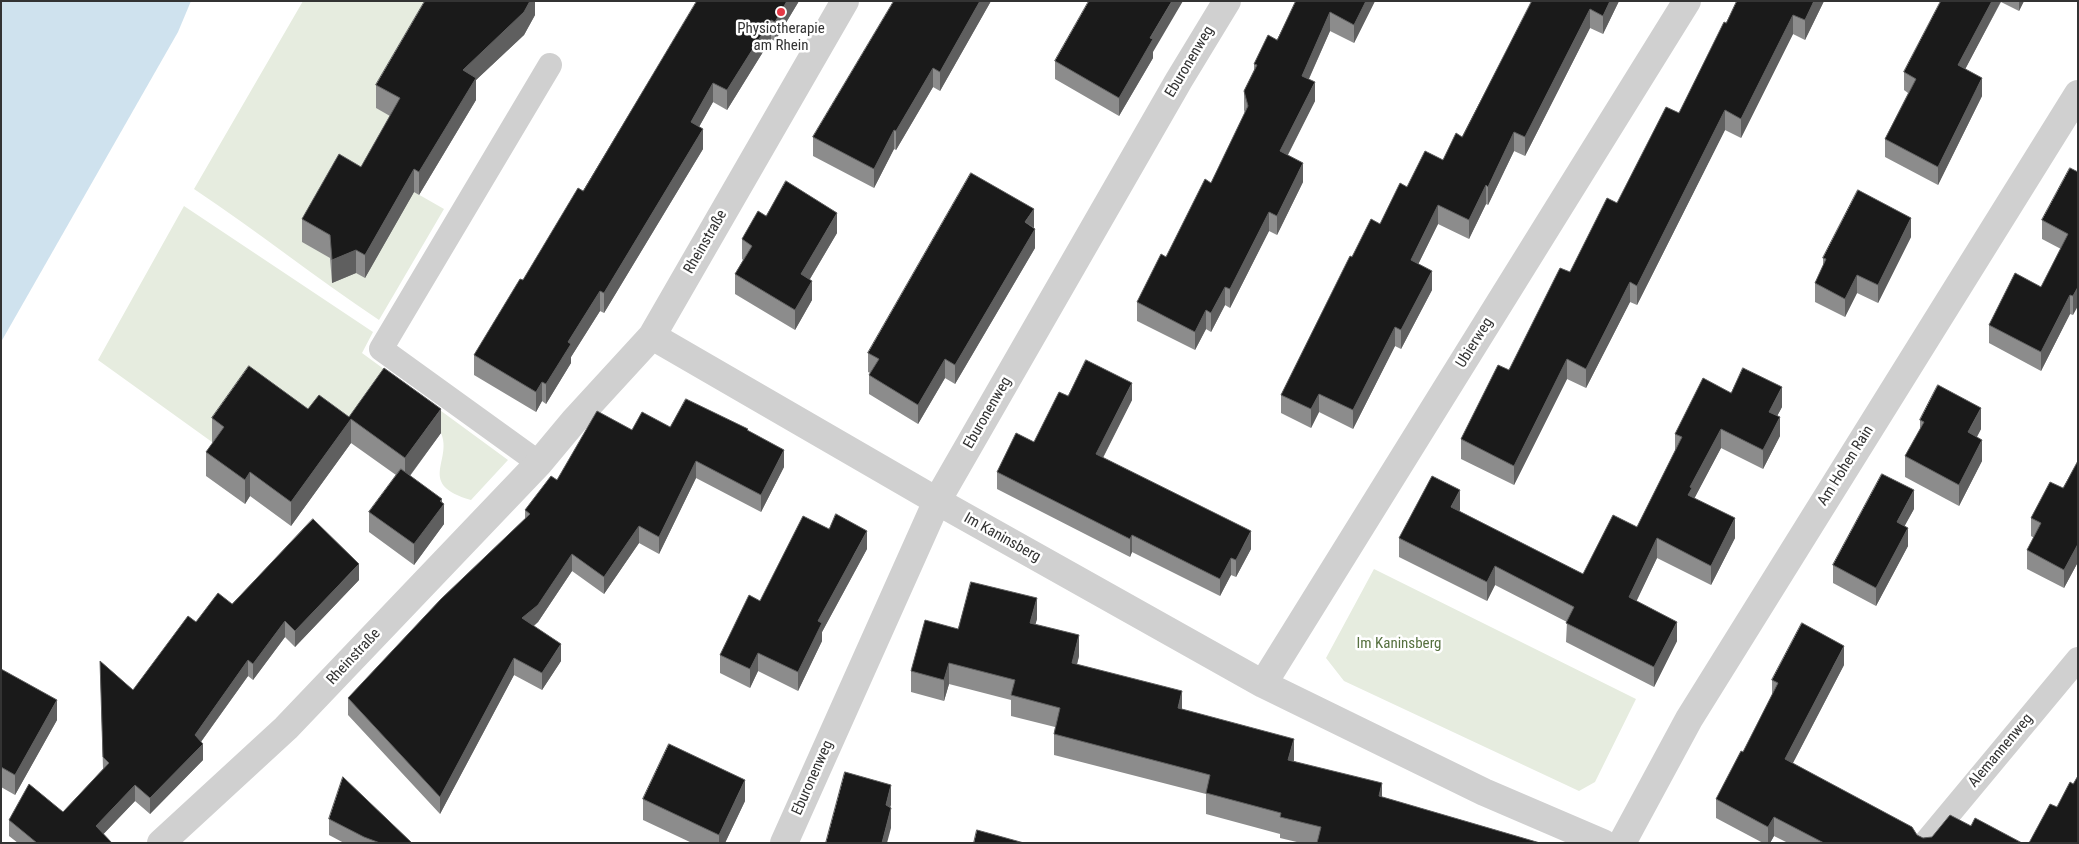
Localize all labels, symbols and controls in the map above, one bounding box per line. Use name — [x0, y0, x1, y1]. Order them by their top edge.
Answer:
marker: Physiotherapie am Rhein — [775, 6, 787, 18]
place label: Physiotherapie am Rhein — [737, 20, 825, 55]
street label: Eburonenweg — [1162, 23, 1218, 101]
street label: Rheinstraße — [681, 207, 731, 277]
street label: Ubierweg — [1453, 315, 1497, 371]
street label: Eburonenweg — [960, 374, 1016, 452]
street label: Am Hohen Rain — [1814, 423, 1878, 509]
street label: Im Kaninsberg — [960, 510, 1044, 566]
street label: Rheinstraße — [323, 625, 385, 689]
park label: Im Kaninsberg — [1357, 635, 1441, 653]
street label: Alemannenweg — [1965, 711, 2037, 791]
street label: Eburonenweg — [789, 738, 837, 818]

